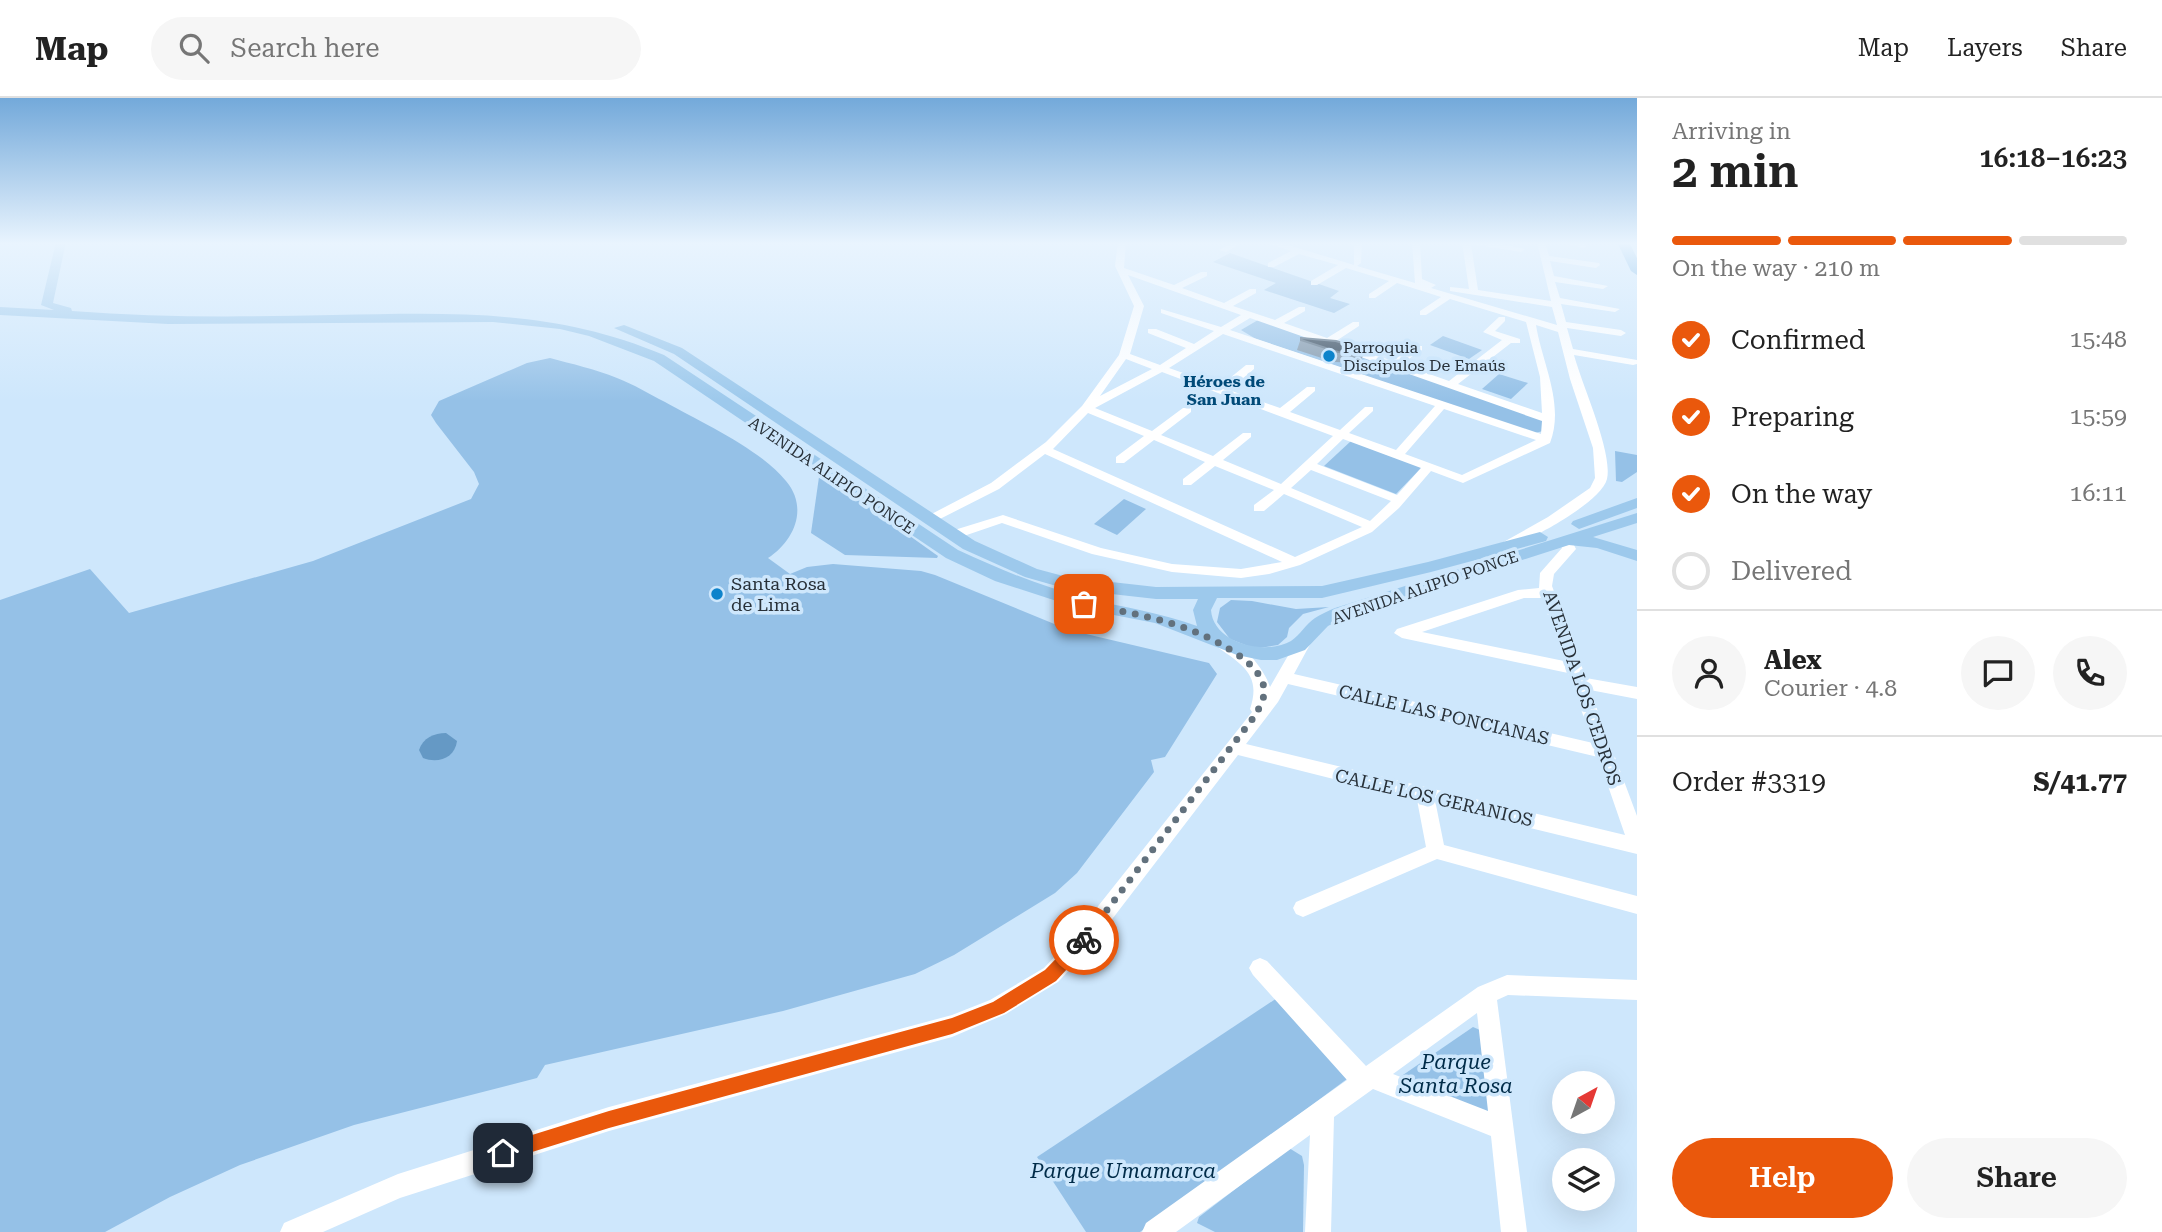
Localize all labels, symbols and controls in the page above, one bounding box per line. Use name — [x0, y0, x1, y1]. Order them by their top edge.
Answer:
search box — [151, 17, 641, 80]
text: Map — [35, 29, 109, 68]
icon: search — [175, 29, 213, 67]
text: Search here — [231, 33, 380, 63]
text: Map — [1858, 34, 1909, 62]
text: Layers — [1947, 34, 2023, 62]
text: Share — [2061, 34, 2127, 62]
text: Arriving in — [1672, 118, 1791, 145]
text: 16:18–16:23 — [1979, 143, 2127, 173]
text: 2 min — [1672, 144, 1799, 198]
text: On the way · 210 m — [1672, 255, 1880, 282]
icon: check — [1672, 321, 1710, 359]
text: Confirmed — [1731, 325, 1866, 355]
text: 15:48 — [2070, 326, 2127, 353]
place label: Parroquia Discípulos De Emaús — [1343, 338, 1506, 375]
marker: Parroquia Discípulos De Emaús — [1321, 348, 1337, 364]
district label: Héroes de San Juan — [1183, 372, 1265, 409]
icon: check — [1672, 398, 1710, 436]
text: Preparing — [1731, 402, 1854, 432]
text: 15:59 — [2070, 403, 2127, 430]
street label: AVENIDA ALIPIO PONCE — [745, 413, 918, 538]
icon: check — [1672, 475, 1710, 513]
text: On the way — [1731, 479, 1872, 509]
text: 16:11 — [2070, 480, 2127, 507]
street label: AVENIDA ALIPIO PONCE — [1330, 547, 1521, 628]
text: Delivered — [1731, 556, 1852, 586]
place label: Santa Rosa de Lima — [731, 573, 826, 615]
pin — [1054, 574, 1114, 634]
icon: bag — [1065, 585, 1103, 623]
marker: Santa Rosa de Lima — [709, 586, 725, 602]
street label: AVENIDA LOS CEDROS — [1539, 588, 1626, 788]
button: person — [1672, 636, 1746, 710]
button: chat — [1961, 636, 2035, 710]
button: phone — [2053, 636, 2127, 710]
text: Alex — [1764, 645, 1822, 675]
text: Courier · 4.8 — [1764, 675, 1897, 702]
street label: CALLE LAS PONCIANAS — [1337, 680, 1551, 749]
street label: CALLE LOS GERANIOS — [1333, 765, 1535, 830]
text: Order #3319 — [1672, 767, 1826, 797]
text: S/41.77 — [2033, 767, 2127, 797]
courier — [1049, 905, 1119, 975]
icon: bike — [1065, 921, 1103, 959]
park label: Parque Santa Rosa — [1398, 1050, 1513, 1098]
north arrow — [1552, 1071, 1615, 1134]
map controls — [1552, 1071, 1615, 1211]
pin — [473, 1123, 533, 1183]
icon: home — [484, 1134, 522, 1172]
button: Help — [1672, 1138, 1893, 1218]
button: Share — [1907, 1138, 2127, 1218]
button: layers — [1552, 1148, 1615, 1211]
park label: Parque Umamarca — [1029, 1159, 1216, 1183]

